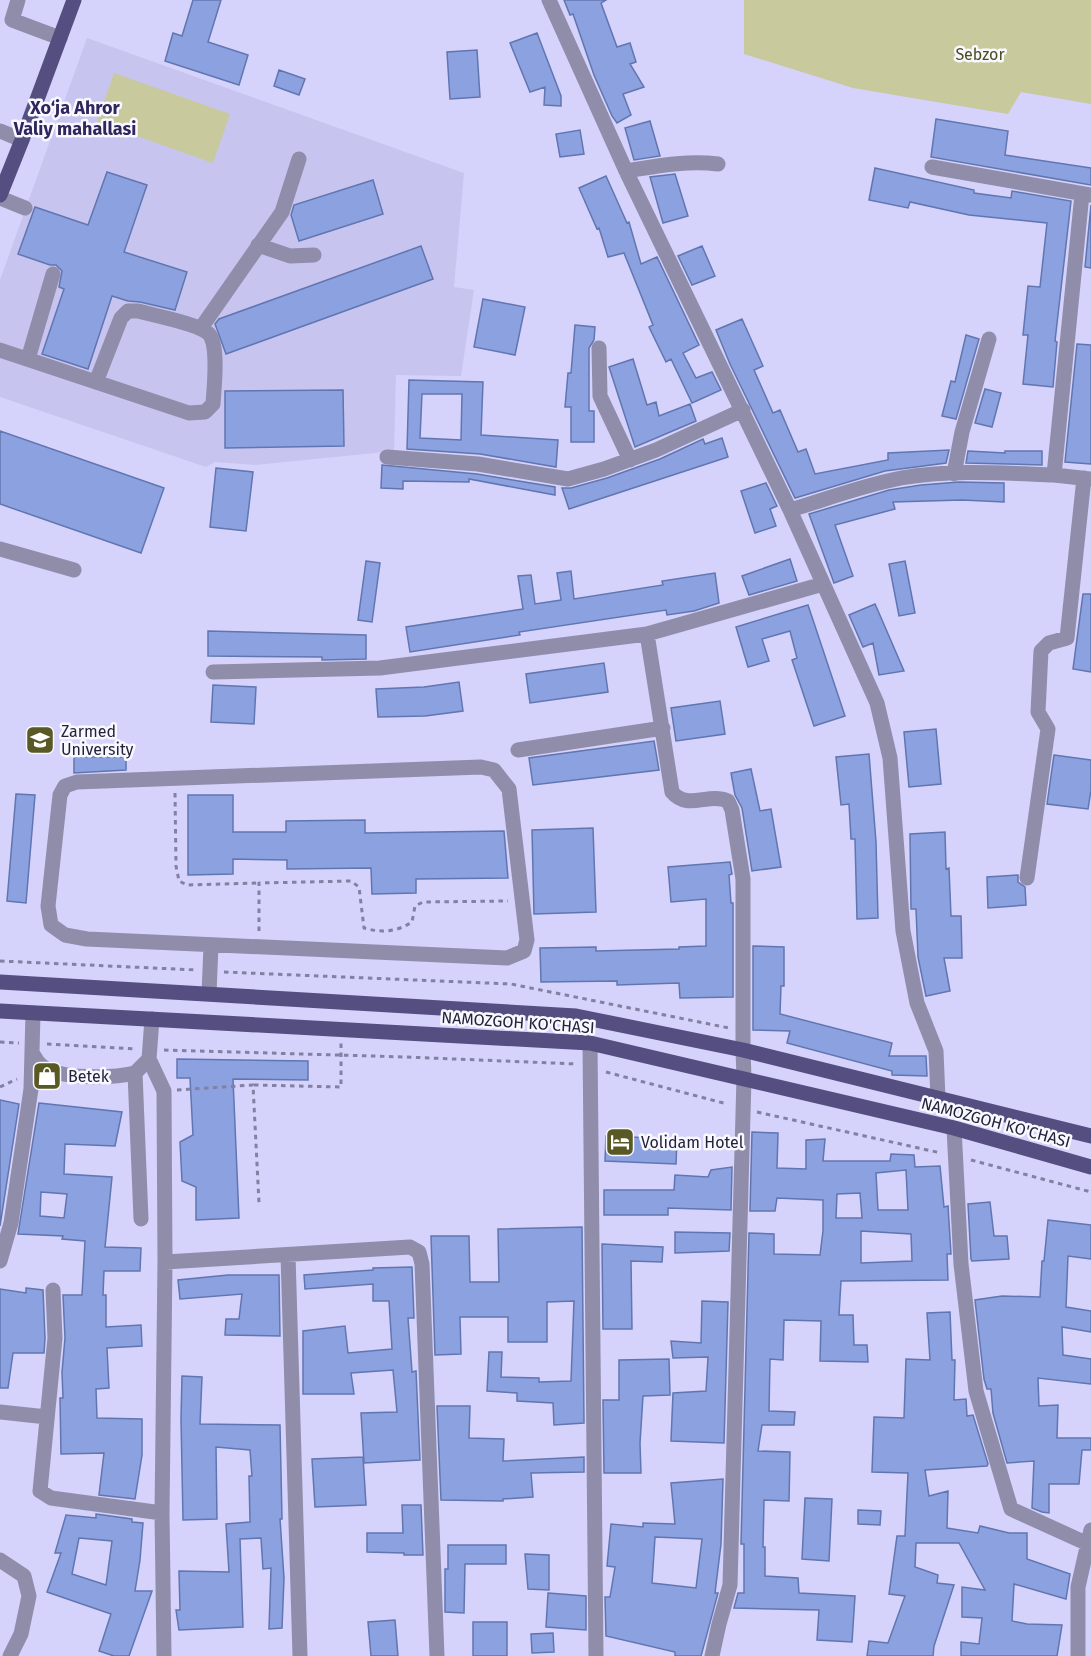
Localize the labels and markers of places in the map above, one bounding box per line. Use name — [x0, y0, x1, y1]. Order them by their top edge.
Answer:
place label: Zarmed University — [61, 722, 134, 759]
school or university icon: Zarmed University — [24, 724, 56, 756]
shop icon: Betek — [31, 1060, 63, 1092]
place label: Betek — [68, 1067, 110, 1086]
hotel icon: Volidam Hotel — [604, 1126, 636, 1158]
place label: Volidam Hotel — [641, 1133, 744, 1152]

